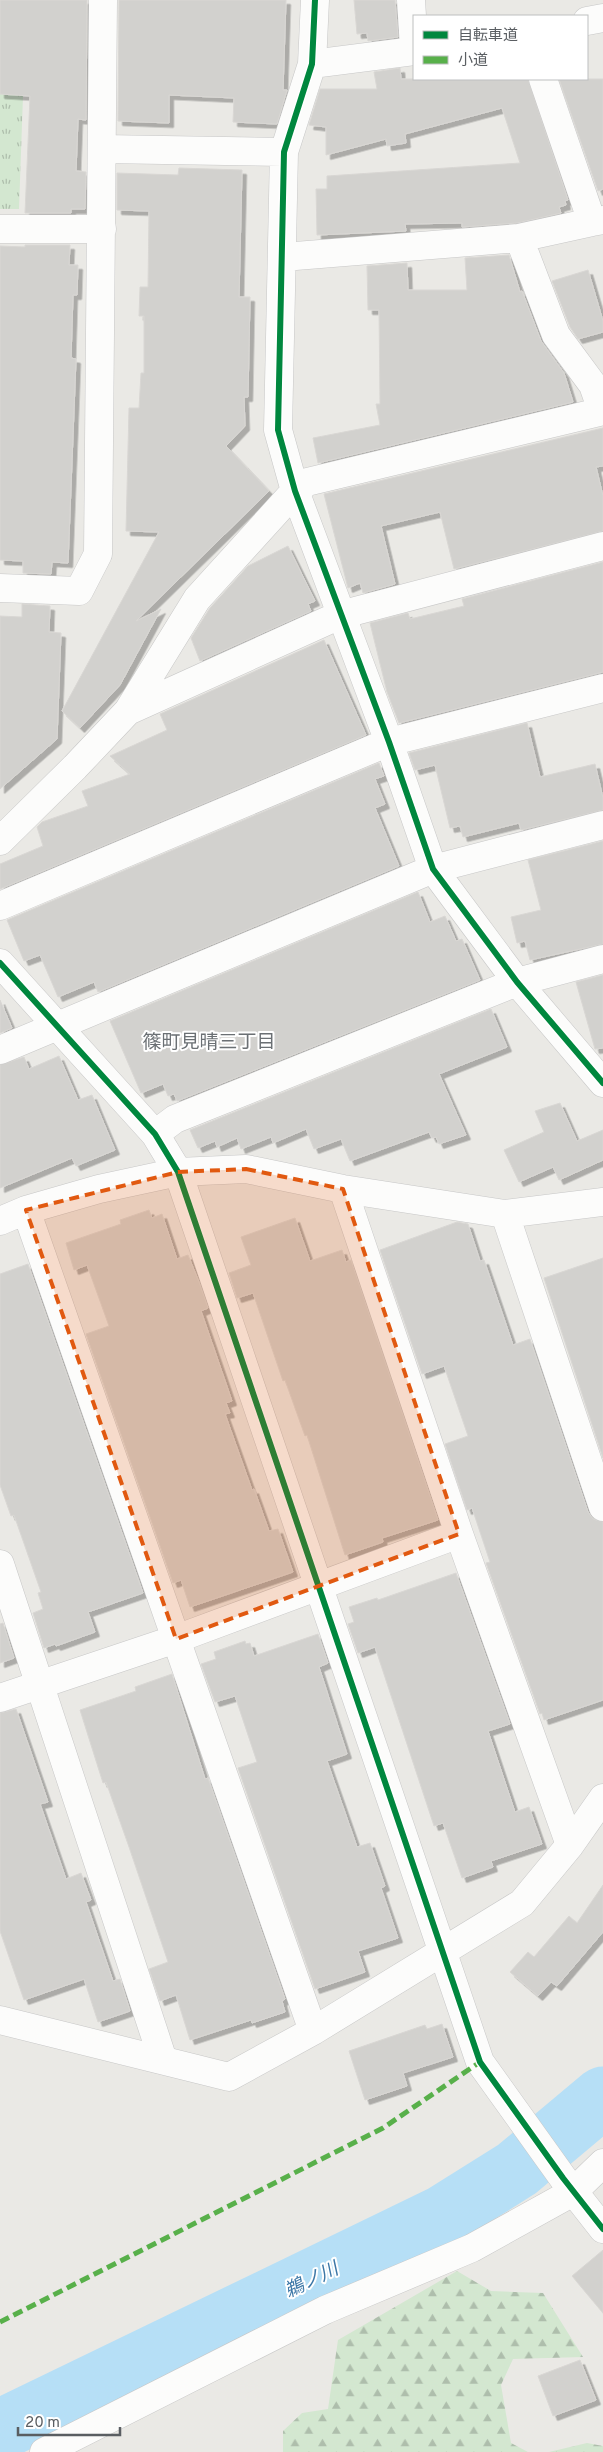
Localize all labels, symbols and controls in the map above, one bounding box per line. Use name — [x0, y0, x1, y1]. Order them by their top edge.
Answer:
legend — [413, 15, 588, 80]
text: 自転車道 — [458, 27, 518, 46]
text: 小道 — [458, 52, 488, 71]
district label: 篠町見晴三丁目 — [142, 1031, 276, 1055]
water label: 鵜ノ川 — [281, 2257, 345, 2304]
scale bar — [18, 2404, 120, 2436]
text: 20 m — [25, 2414, 60, 2433]

